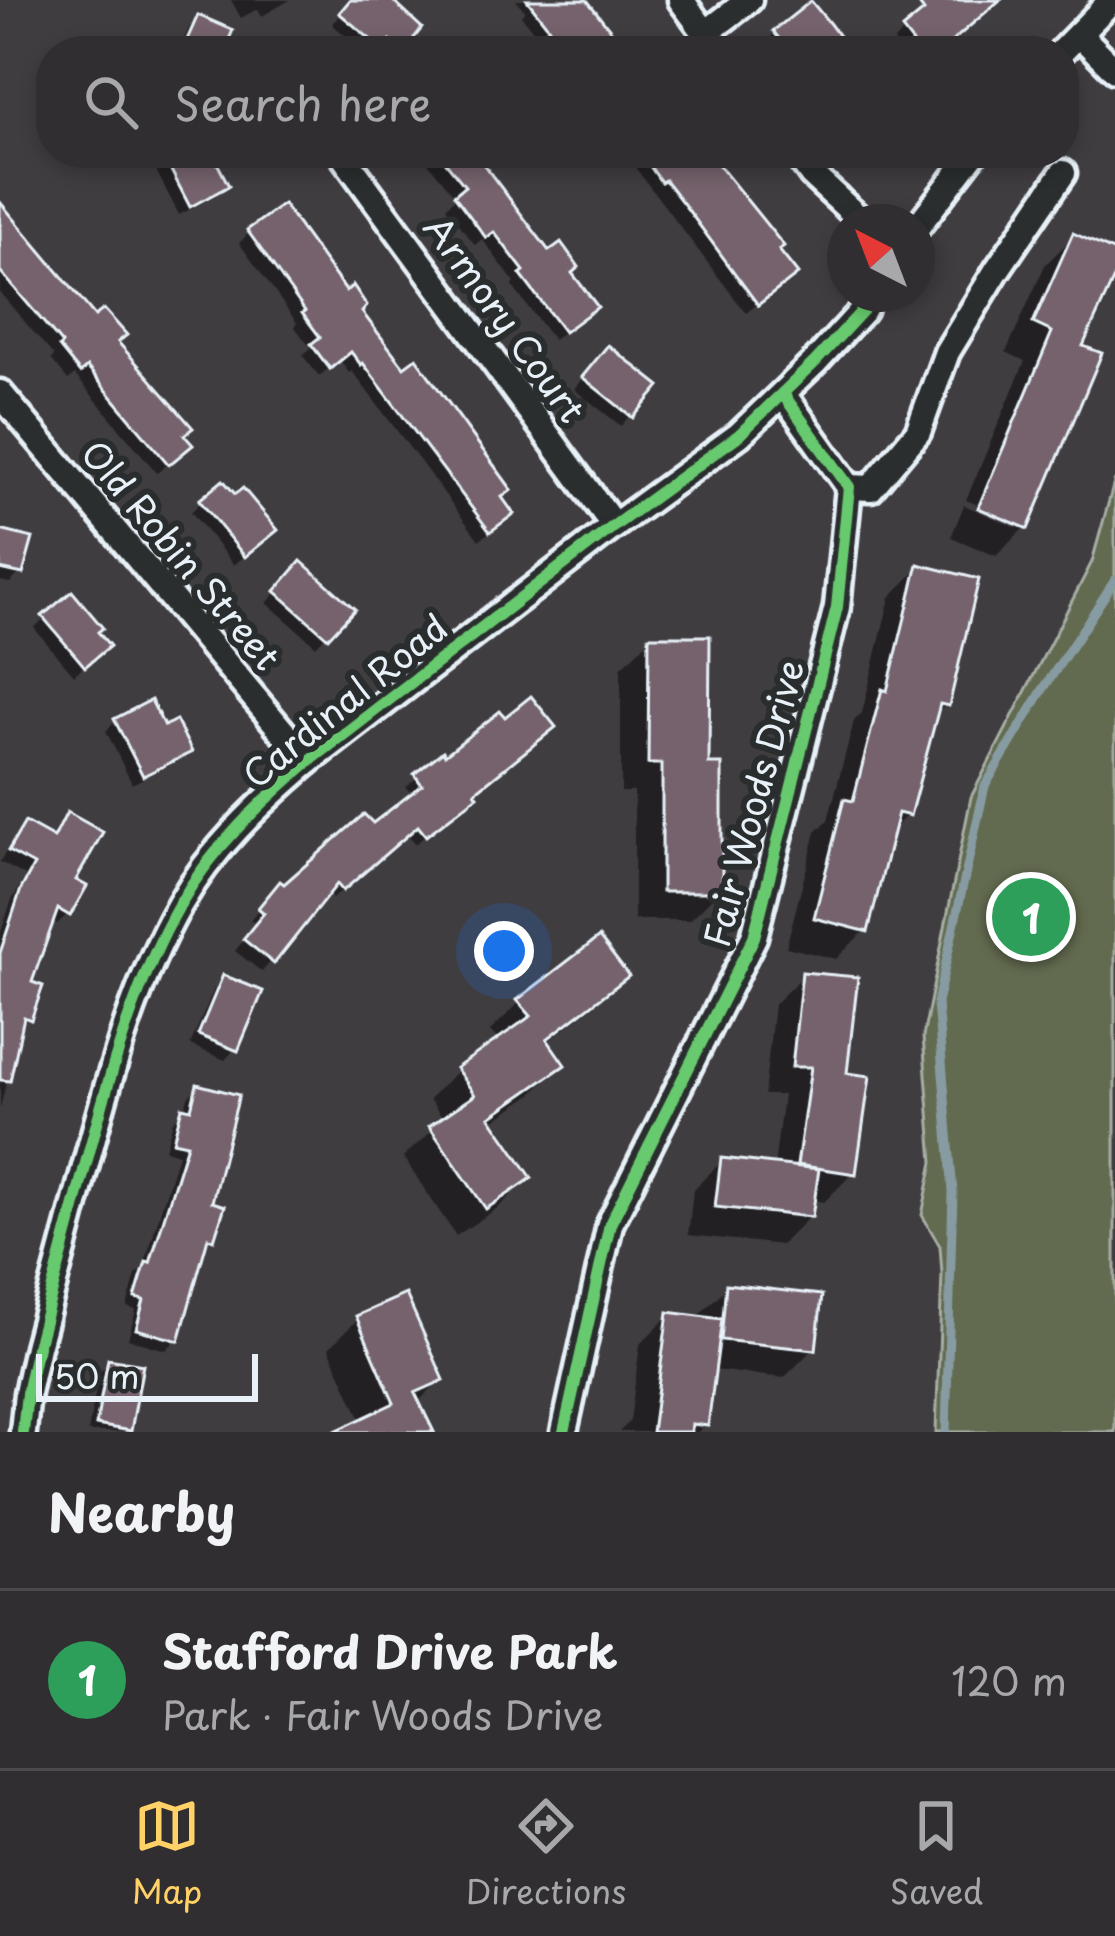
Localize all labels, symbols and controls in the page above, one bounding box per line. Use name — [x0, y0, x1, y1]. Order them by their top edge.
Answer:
search box — [36, 36, 1079, 168]
text: Search here — [174, 68, 431, 136]
icon: search — [78, 69, 144, 135]
street label: Armory Court — [412, 203, 600, 433]
north arrow — [827, 204, 935, 312]
street label: Old Robin Street — [69, 427, 295, 681]
street label: Cardinal Road — [230, 600, 458, 800]
street label: Fair Woods Drive — [688, 654, 816, 952]
pin: 1 — [992, 872, 1070, 962]
your location — [474, 921, 534, 981]
scale bar — [36, 1348, 258, 1401]
text: 50 m — [54, 1350, 140, 1400]
text: Nearby — [48, 1472, 235, 1549]
text: Stafford Drive Park — [162, 1616, 618, 1684]
text: 1 — [78, 1650, 96, 1709]
text: 120 m — [951, 1650, 1067, 1709]
text: Park · Fair Woods Drive — [162, 1684, 603, 1743]
tab: Map — [132, 1793, 202, 1915]
tab: Directions — [466, 1793, 626, 1915]
tab: Saved — [890, 1793, 983, 1915]

